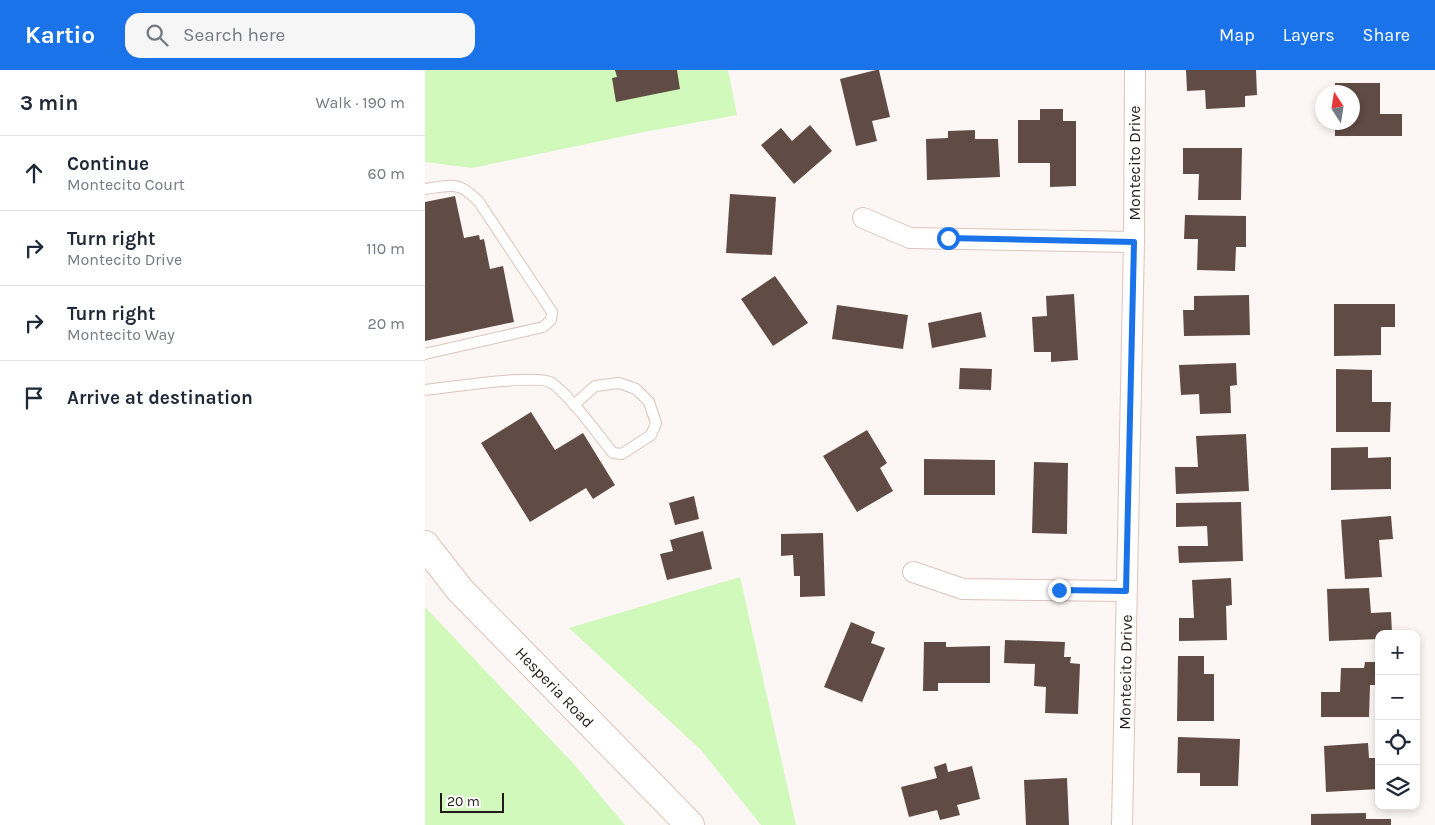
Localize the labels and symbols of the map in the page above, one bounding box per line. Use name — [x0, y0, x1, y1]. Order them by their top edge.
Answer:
north arrow — [1315, 85, 1360, 130]
street label: Montecito Drive — [1125, 105, 1144, 221]
route start — [937, 227, 960, 250]
route end — [1048, 579, 1071, 602]
street label: Montecito Drive — [1115, 614, 1136, 730]
street label: Hesperia Road — [511, 643, 598, 732]
scale bar — [440, 790, 504, 813]

